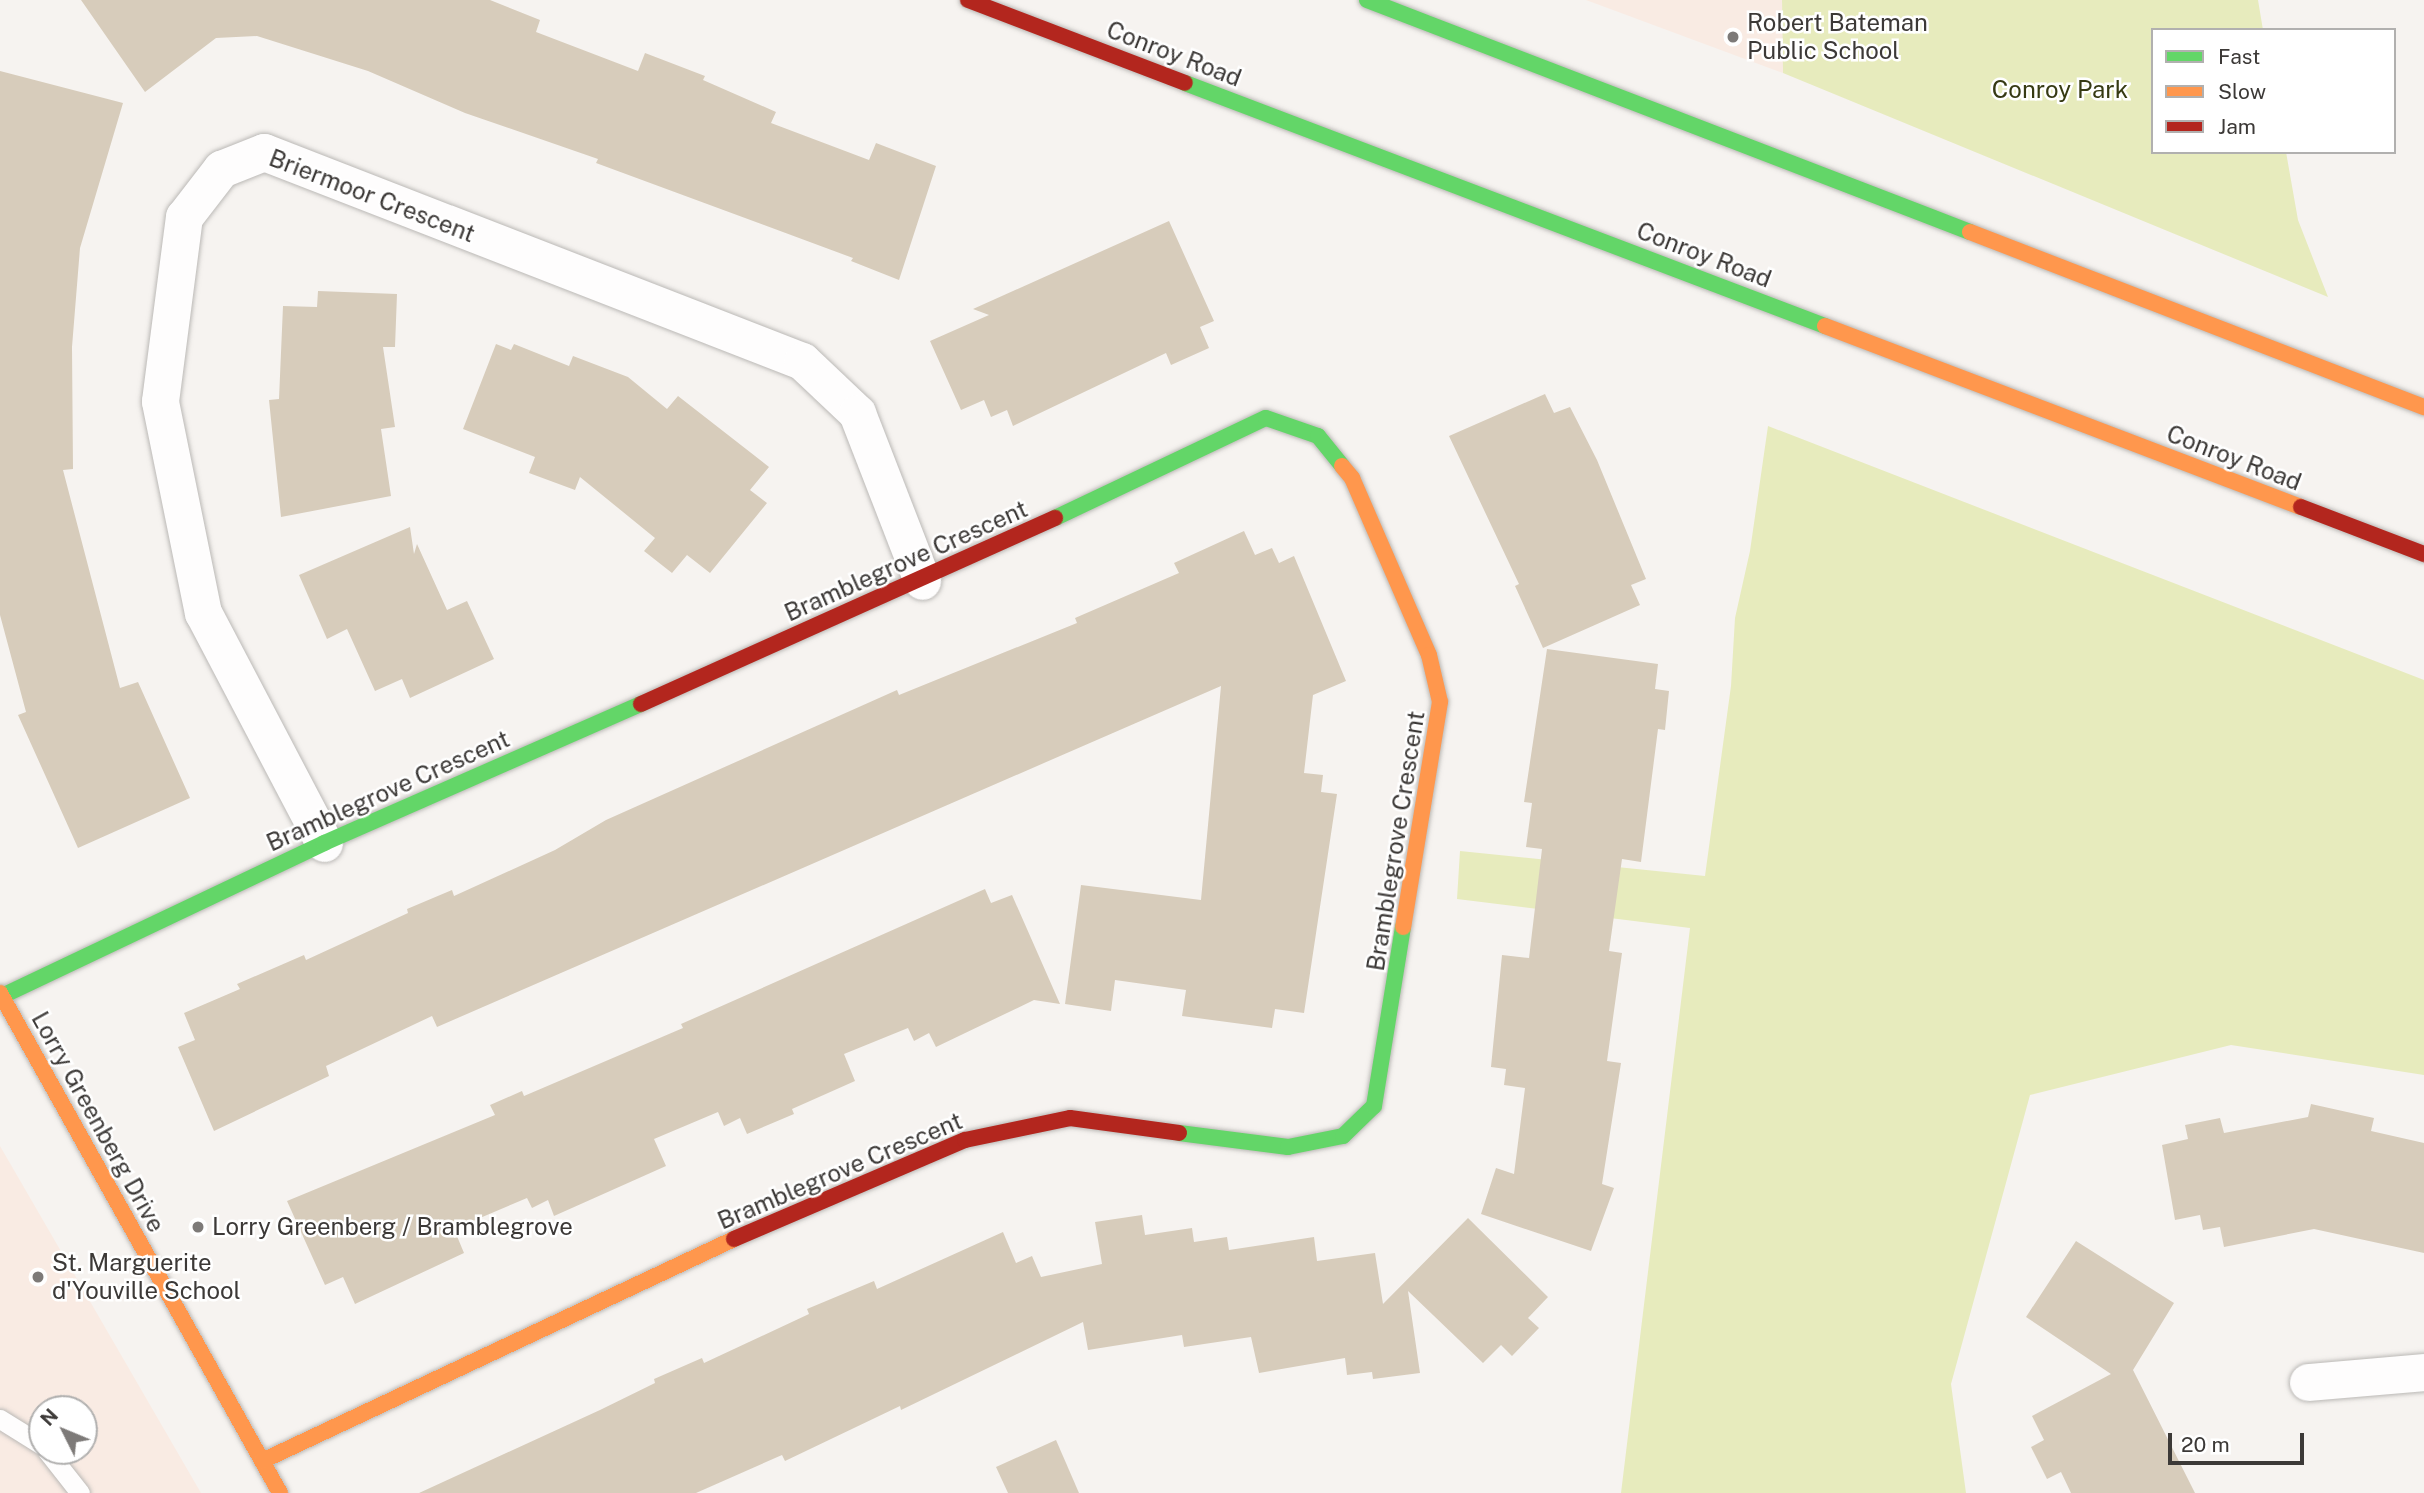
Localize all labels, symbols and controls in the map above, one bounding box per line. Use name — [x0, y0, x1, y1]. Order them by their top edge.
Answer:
place label: Robert Bateman Public School — [1747, 9, 1928, 65]
street label: Conroy Road — [1103, 15, 1245, 93]
legend — [2151, 28, 2396, 154]
marker: Robert Bateman Public School — [1725, 29, 1741, 45]
text: Fast — [2218, 44, 2260, 69]
park label: Conroy Park — [1992, 76, 2128, 104]
text: Slow — [2218, 79, 2266, 104]
text: Jam — [2218, 114, 2256, 139]
street label: Briermoor Crescent — [265, 143, 479, 249]
street label: Conroy Road — [1633, 216, 1775, 294]
street label: Conroy Road — [2163, 419, 2305, 497]
street label: Bramblegrove Crescent — [780, 494, 1032, 628]
street label: Bramblegrove Crescent — [1361, 709, 1431, 973]
street label: Bramblegrove Crescent — [262, 724, 514, 858]
street label: Lorry Greenberg Drive — [25, 1007, 171, 1237]
street label: Bramblegrove Crescent — [713, 1106, 967, 1236]
place label: Lorry Greenberg / Bramblegrove — [212, 1213, 573, 1241]
marker: Lorry Greenberg / Bramblegrove — [190, 1219, 206, 1235]
place label: St. Marguerite d'Youville School — [52, 1249, 241, 1305]
marker: St. Marguerite d'Youville School — [30, 1269, 46, 1285]
north arrow — [28, 1395, 98, 1465]
text: N — [36, 1404, 62, 1430]
scale bar — [2172, 1420, 2308, 1464]
text: 20 m — [2181, 1432, 2230, 1457]

